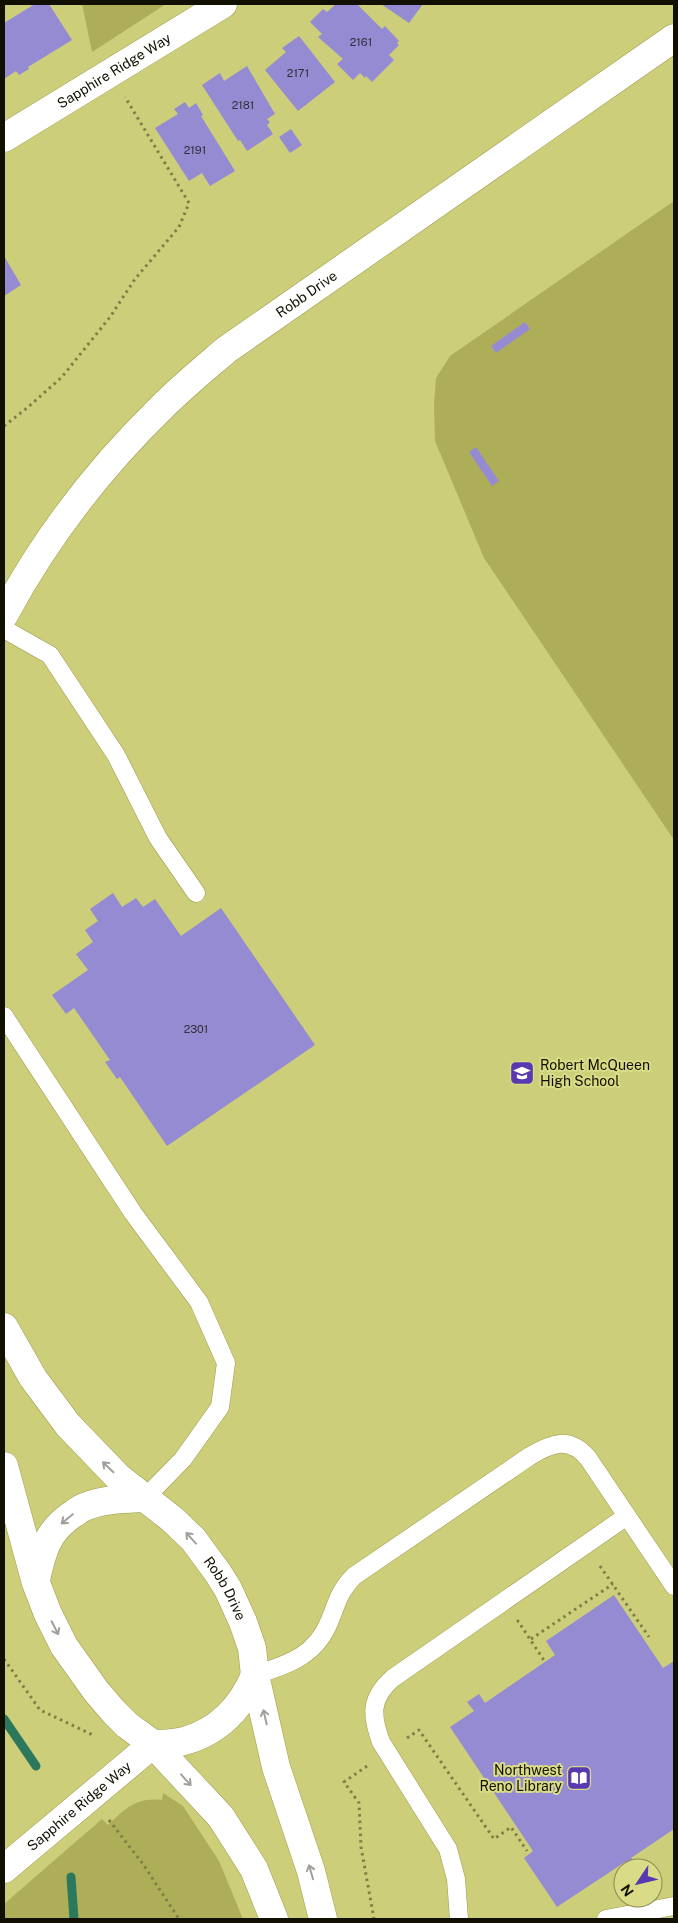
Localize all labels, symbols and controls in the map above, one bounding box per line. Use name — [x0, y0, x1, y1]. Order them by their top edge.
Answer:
street label: Sapphire Ridge Way — [54, 30, 174, 112]
house number: 2161 — [350, 36, 372, 48]
house number: 2171 — [287, 67, 309, 79]
house number: 2181 — [232, 99, 254, 111]
house number: 2191 — [184, 144, 206, 156]
street label: Robb Drive — [273, 267, 340, 321]
house number: 2301 — [184, 1023, 208, 1035]
place label: Robert McQueen High School — [540, 1057, 650, 1089]
school or university icon: Robert McQueen High School — [509, 1060, 535, 1086]
one-way arrow — [101, 1461, 114, 1473]
one-way arrow — [60, 1514, 73, 1525]
one-way arrow — [185, 1532, 197, 1545]
street label: Robb Drive — [201, 1553, 249, 1623]
one-way arrow — [51, 1620, 60, 1635]
one-way arrow — [260, 1709, 269, 1725]
street label: Sapphire Ridge Way — [24, 1758, 135, 1854]
place label: Northwest Reno Library — [479, 1762, 563, 1794]
library icon: Northwest Reno Library — [566, 1765, 592, 1791]
one-way arrow — [180, 1774, 192, 1787]
north arrow — [613, 1858, 663, 1908]
one-way arrow — [306, 1864, 316, 1880]
text: N — [618, 1881, 637, 1900]

